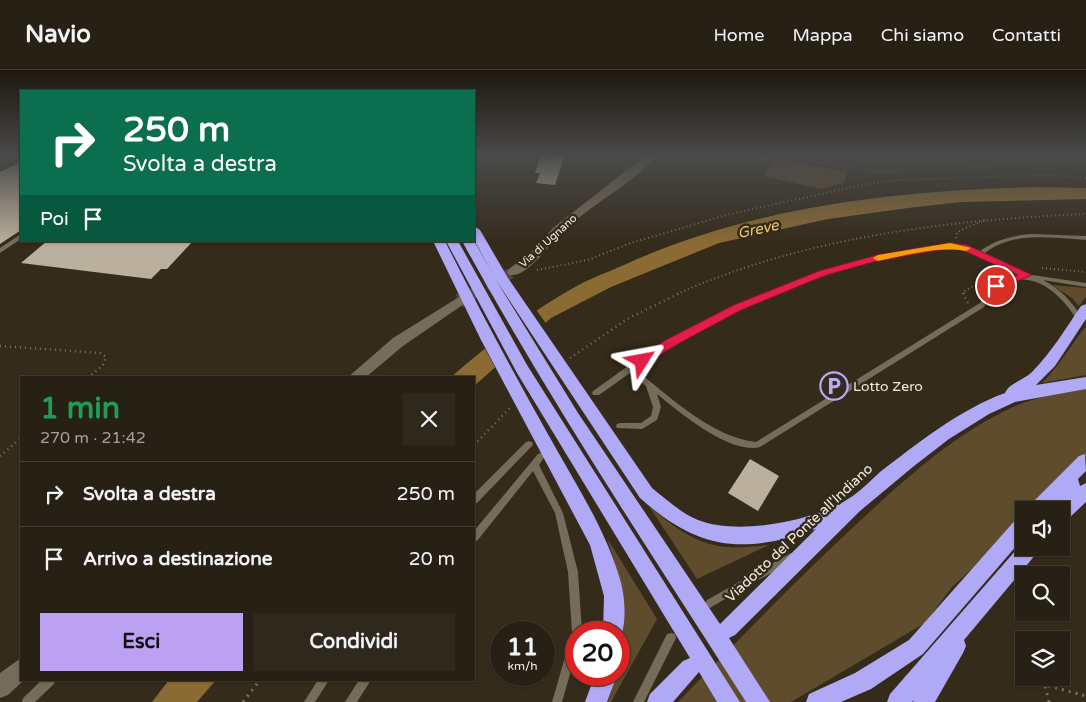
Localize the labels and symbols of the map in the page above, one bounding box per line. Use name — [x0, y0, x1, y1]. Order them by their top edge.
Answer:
street label: Via di Ugnano — [516, 211, 580, 270]
water label: Greve — [736, 216, 782, 242]
pin — [975, 265, 1017, 307]
position arrow — [615, 334, 667, 386]
parking icon: Lotto Zero — [819, 371, 849, 401]
place label: Lotto Zero — [853, 378, 923, 395]
street label: Viadotto del Ponte all'Indiano — [722, 460, 876, 606]
speed limit sign: 20 — [565, 621, 630, 686]

